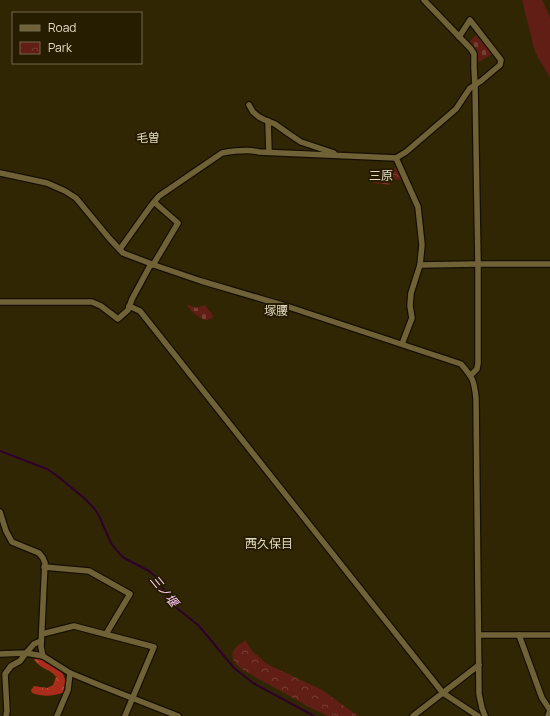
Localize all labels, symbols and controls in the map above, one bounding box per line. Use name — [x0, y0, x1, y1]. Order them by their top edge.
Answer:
legend — [12, 12, 142, 64]
text: Road — [48, 19, 76, 36]
text: Park — [48, 39, 73, 56]
district label: 毛曽 — [136, 129, 160, 146]
district label: 三原 — [369, 167, 393, 184]
district label: 塚腰 — [264, 302, 288, 319]
district label: 西久保目 — [245, 535, 293, 552]
water label: 三ノ堰 — [146, 571, 184, 612]

